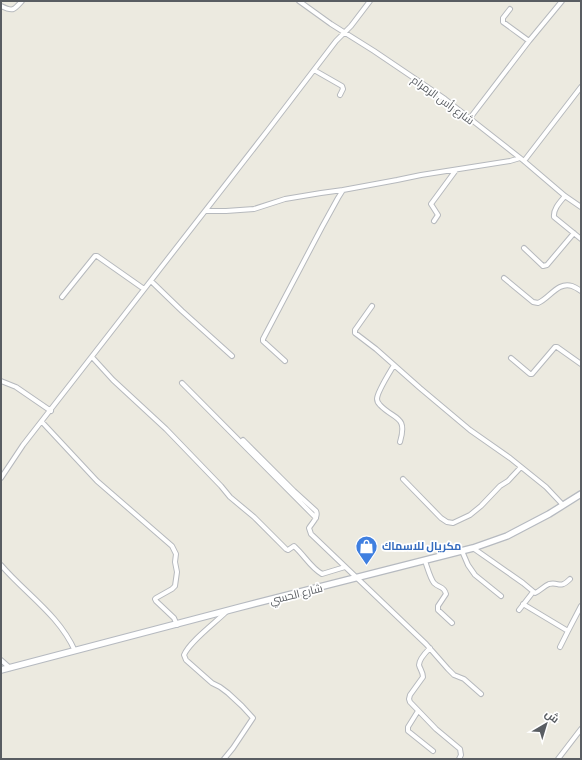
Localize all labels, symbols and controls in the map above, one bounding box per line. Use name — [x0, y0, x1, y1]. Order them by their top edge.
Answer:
street label: شارع رأس الرمرام — [408, 72, 477, 128]
shop icon: مكريال للاسماك — [354, 533, 380, 566]
place label: مكريال للاسماك — [382, 539, 461, 554]
street label: شارع الحسي — [268, 581, 324, 608]
north arrow — [526, 704, 566, 744]
text: ش — [542, 706, 562, 727]

